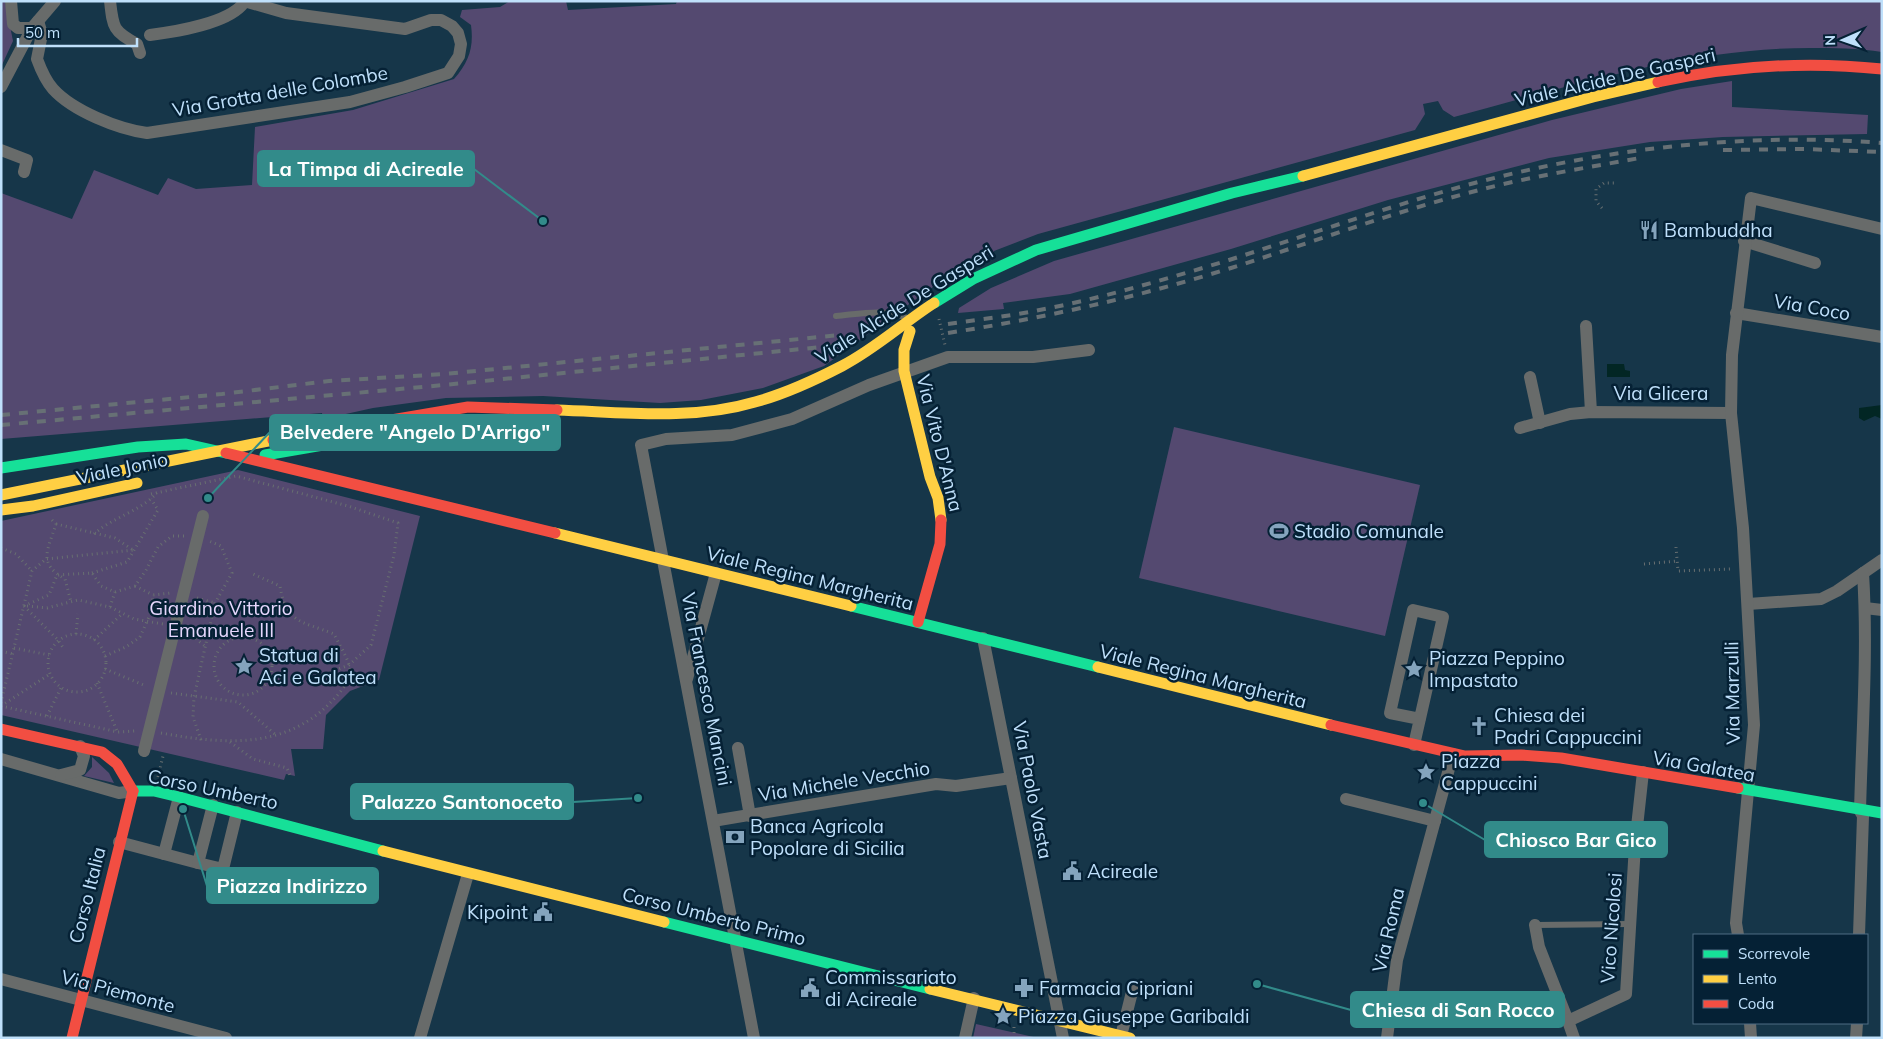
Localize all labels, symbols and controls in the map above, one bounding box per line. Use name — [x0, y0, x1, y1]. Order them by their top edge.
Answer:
scale bar — [18, 15, 136, 47]
north arrow — [1818, 15, 1868, 65]
text: 50 m — [25, 23, 60, 42]
text: N — [1821, 35, 1839, 46]
street label: Viale Alcide De Gasperi — [1512, 42, 1718, 112]
street label: Via Grotta delle Colombe — [171, 60, 389, 122]
callout: La Timpa di Acireale — [258, 151, 474, 186]
text: La Timpa di Acireale — [268, 156, 464, 181]
place label: Bambuddha — [1664, 218, 1773, 242]
restaurant icon: Bambuddha — [1638, 219, 1660, 241]
street label: Viale Alcide De Gasperi — [811, 239, 997, 369]
street label: Via Coco — [1772, 288, 1852, 326]
street label: Via Vito D'Anna — [911, 372, 969, 514]
street label: Via Glicera — [1614, 381, 1708, 405]
callout: Belvedere "Angelo D'Arrigo" — [270, 415, 560, 450]
text: Belvedere "Angelo D'Arrigo" — [280, 419, 550, 444]
street label: Viale Jonio — [74, 447, 170, 489]
place label: Stadio Comunale — [1294, 519, 1444, 543]
sports icon: Stadio Comunale — [1268, 520, 1290, 542]
street label: Viale Regina Margherita — [704, 541, 916, 615]
street label: Via Francesco Mancini — [676, 590, 738, 788]
park label: Giardino Vittorio Emanuele III — [149, 596, 293, 642]
street label: Viale Regina Margherita — [1097, 639, 1309, 713]
street label: Via Marzulli — [1719, 641, 1745, 745]
place label: Statua di Aci e Galatea — [259, 643, 377, 689]
place label: Piazza Peppino Impastato — [1429, 646, 1565, 692]
place icon: Statua di Aci e Galatea — [233, 655, 255, 677]
place icon: Piazza Peppino Impastato — [1403, 658, 1425, 680]
place label: Chiesa dei Padri Cappuccini — [1494, 703, 1642, 749]
church icon: Chiesa dei Padri Cappuccini — [1468, 715, 1490, 737]
street label: Via Paolo Vasta — [1008, 719, 1058, 861]
street label: Via Galatea — [1651, 745, 1757, 787]
place label: Piazza Cappuccini — [1441, 749, 1538, 795]
street label: Via Michele Vecchio — [757, 756, 931, 806]
place icon: Piazza Cappuccini — [1415, 761, 1437, 783]
street label: Corso Umberto — [146, 764, 280, 814]
callout: Palazzo Santonoceto — [351, 784, 573, 819]
text: Palazzo Santonoceto — [361, 789, 563, 814]
place label: Banca Agricola Popolare di Sicilia — [750, 814, 905, 860]
callout: Chiosco Bar Gico — [1485, 822, 1667, 857]
bank icon: Banca Agricola Popolare di Sicilia — [724, 826, 746, 848]
text: Chiosco Bar Gico — [1495, 827, 1657, 852]
street label: Corso Italia — [63, 844, 111, 946]
place label: Acireale — [1087, 859, 1158, 883]
public building icon: Acireale — [1061, 860, 1083, 882]
callout: Piazza Indirizzo — [207, 868, 378, 903]
street label: Vico Nicolosi — [1595, 872, 1627, 984]
text: Piazza Indirizzo — [217, 873, 368, 898]
street label: Corso Umberto Primo — [620, 882, 808, 950]
street label: Via Roma — [1367, 885, 1409, 975]
place label: Kipoint — [467, 900, 528, 924]
public building icon: Kipoint — [532, 901, 554, 923]
legend — [1693, 934, 1868, 1024]
text: Scorrevole — [1738, 944, 1810, 963]
street label: Via Piemonte — [58, 964, 178, 1018]
place label: Commissariato di Acireale — [825, 965, 957, 1011]
text: Lento — [1738, 969, 1777, 988]
place label: Farmacia Cipriani — [1039, 976, 1193, 1000]
public building icon: Commissariato di Acireale — [799, 977, 821, 999]
pharmacy icon: Farmacia Cipriani — [1013, 977, 1035, 999]
callout: Chiesa di San Rocco — [1351, 992, 1564, 1027]
text: Coda — [1738, 994, 1774, 1013]
text: Chiesa di San Rocco — [1362, 997, 1555, 1022]
place label: Piazza Giuseppe Garibaldi — [1018, 1004, 1249, 1028]
place icon: Piazza Giuseppe Garibaldi — [992, 1005, 1014, 1027]

